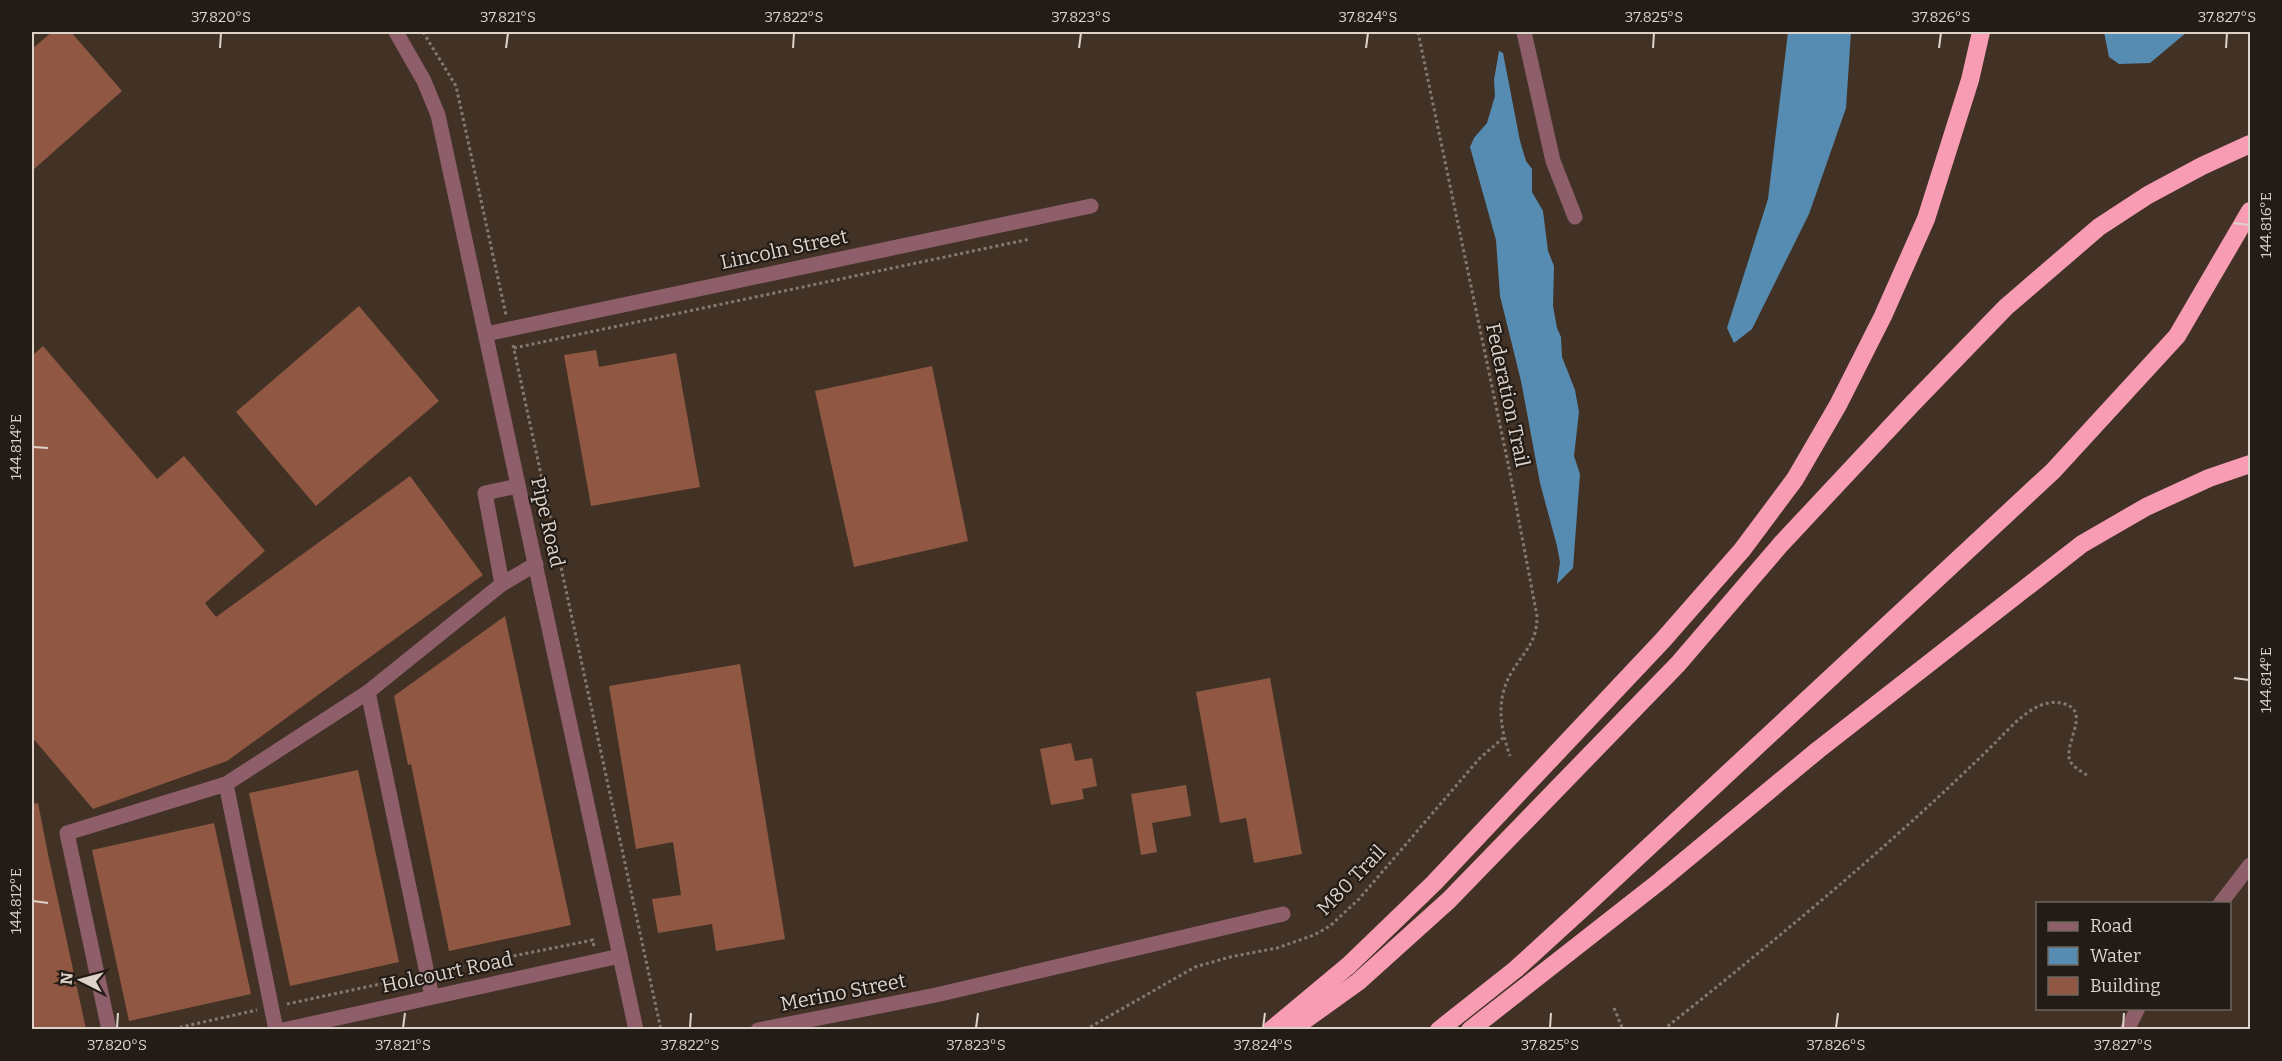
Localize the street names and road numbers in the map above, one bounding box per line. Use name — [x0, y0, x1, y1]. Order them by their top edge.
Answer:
street label: Lincoln Street — [718, 224, 850, 274]
street label: Federation Trail — [1481, 321, 1535, 469]
street label: Pipe Road — [526, 475, 570, 569]
street label: M80 Trail — [1312, 840, 1391, 920]
street label: Holcourt Road — [379, 946, 515, 998]
street label: Merino Street — [778, 968, 908, 1016]

